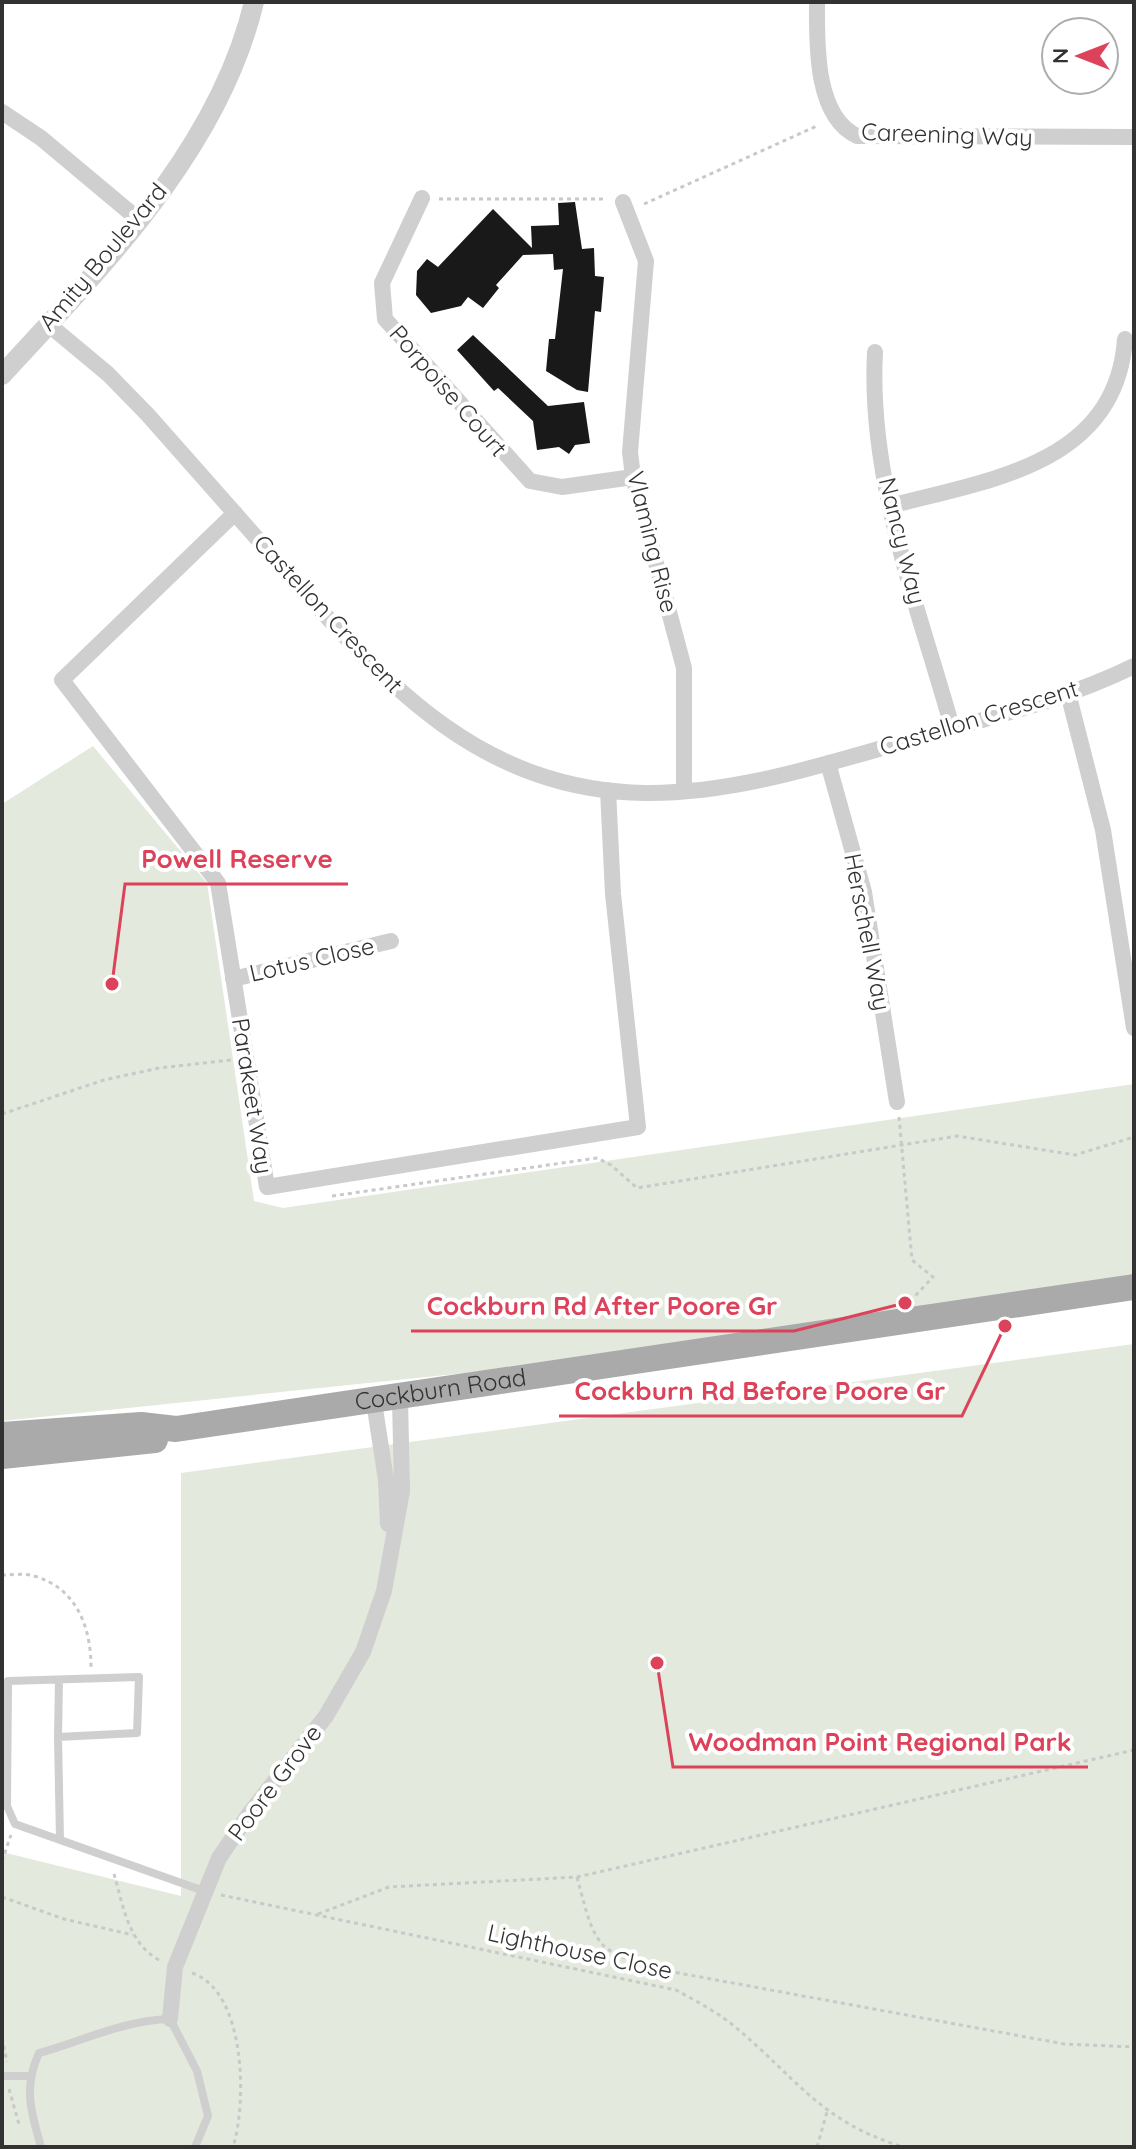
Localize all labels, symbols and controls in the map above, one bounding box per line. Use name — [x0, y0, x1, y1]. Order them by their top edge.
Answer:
north arrow — [1040, 16, 1120, 96]
text: N — [1046, 48, 1074, 64]
street label: Careening Way — [861, 116, 1033, 152]
street label: Amity Boulevard — [32, 176, 173, 336]
street label: Porpoise Court — [383, 318, 514, 462]
street label: Vlaming Rise — [621, 468, 685, 615]
street label: Nancy Way — [873, 474, 933, 607]
street label: Castellon Crescent — [248, 528, 410, 699]
street label: Castellon Crescent — [876, 673, 1082, 761]
callout: Powell Reserve — [125, 834, 348, 884]
text: Powell Reserve — [141, 842, 333, 875]
street label: Herschell Way — [838, 851, 898, 1013]
street label: Lotus Close — [246, 930, 377, 988]
street label: Parakeet Way — [226, 1016, 280, 1176]
callout: Cockburn Rd After Poore Gr — [411, 1281, 794, 1331]
text: Cockburn Rd After Poore Gr — [427, 1289, 777, 1322]
street label: Cockburn Road — [353, 1361, 528, 1416]
callout: Cockburn Rd Before Poore Gr — [559, 1366, 962, 1416]
text: Cockburn Rd Before Poore Gr — [575, 1374, 945, 1407]
callout: Woodman Point Regional Park — [673, 1717, 1088, 1767]
street label: Poore Grove — [221, 1718, 328, 1846]
text: Woodman Point Regional Park — [688, 1725, 1072, 1758]
street label: Lighthouse Close — [485, 1917, 675, 1985]

